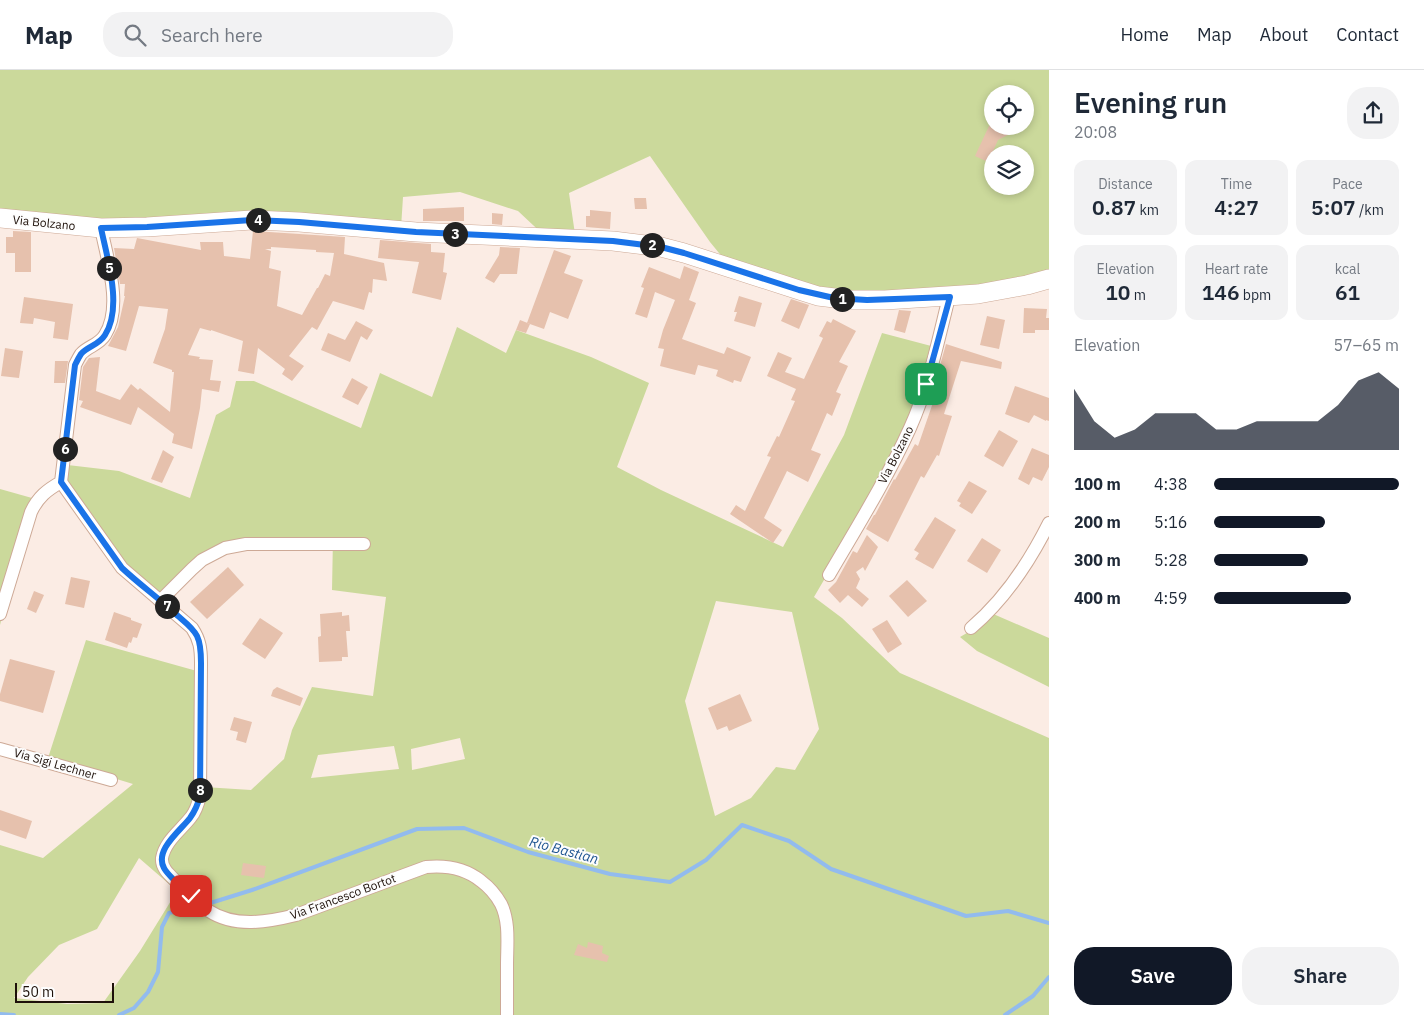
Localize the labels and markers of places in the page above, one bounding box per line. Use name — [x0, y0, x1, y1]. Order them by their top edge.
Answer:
pin: 4 — [246, 208, 270, 232]
pin: 3 — [442, 222, 468, 246]
pin: 2 — [640, 232, 664, 258]
pin: 5 — [96, 256, 122, 280]
pin: 1 — [830, 286, 854, 312]
pin — [905, 363, 947, 405]
pin: 6 — [52, 436, 78, 462]
pin: 7 — [154, 594, 180, 618]
pin: 8 — [188, 778, 212, 802]
pin — [170, 875, 212, 917]

